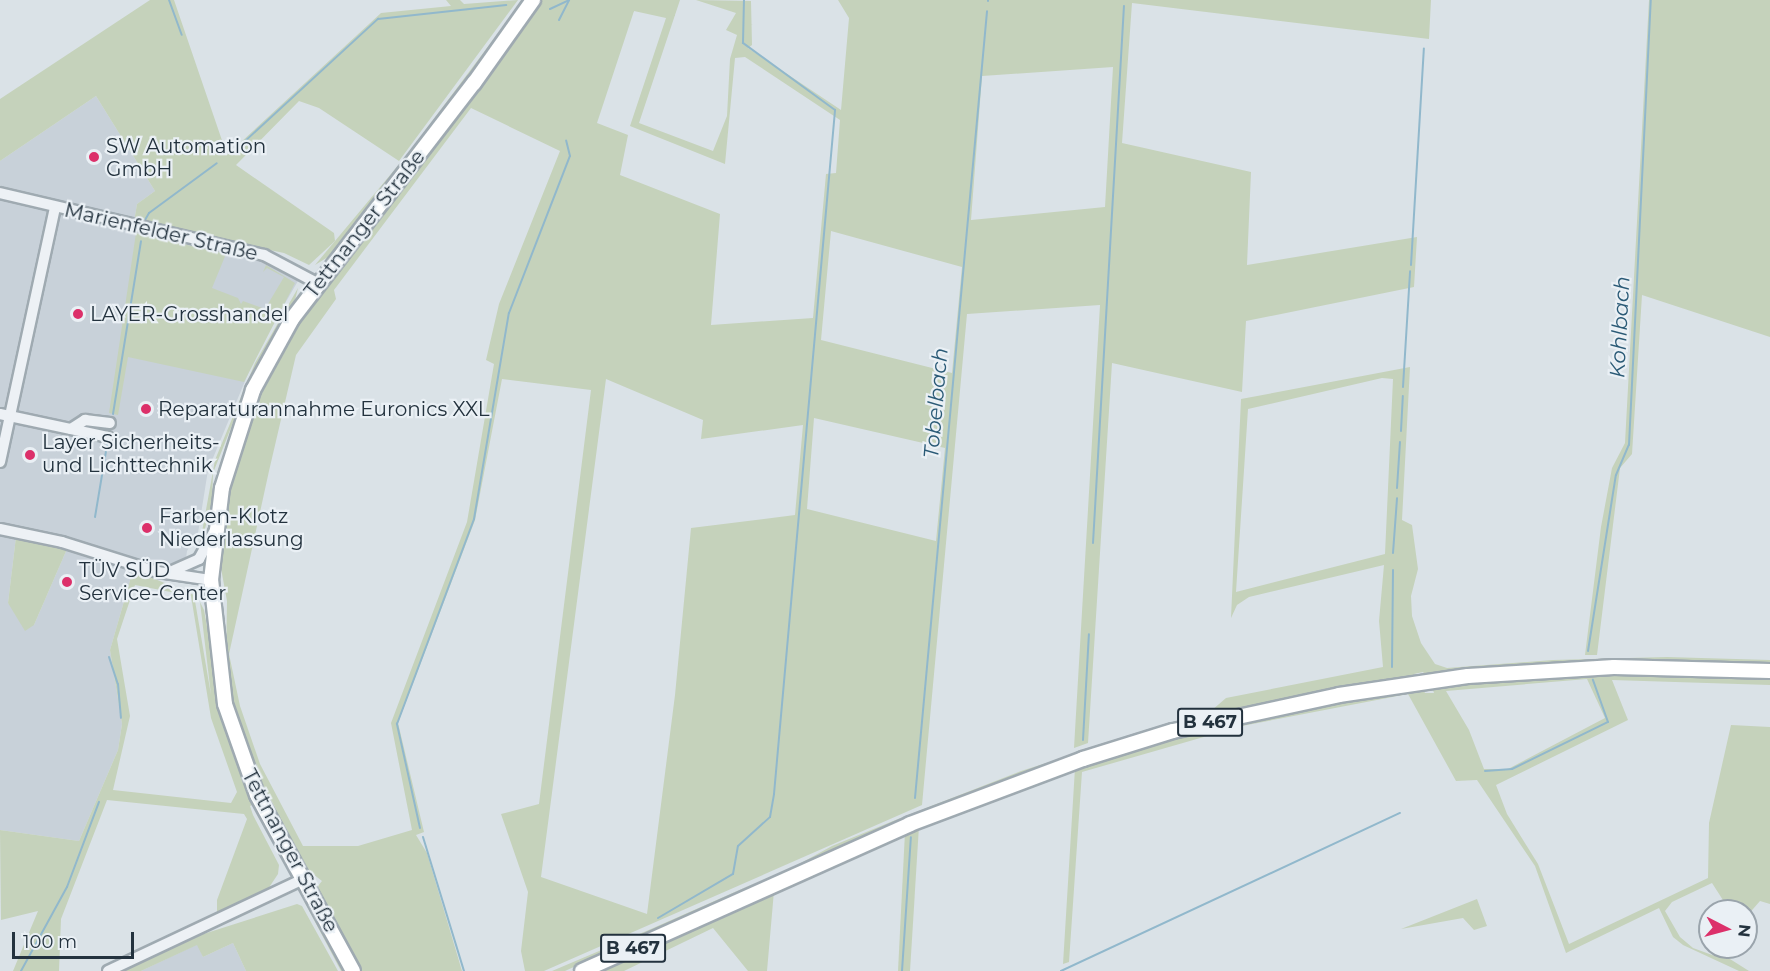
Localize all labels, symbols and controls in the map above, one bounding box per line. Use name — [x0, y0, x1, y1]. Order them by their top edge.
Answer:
place label: SW Automation GmbH — [106, 134, 266, 181]
street label: Tettnanger Straße — [300, 145, 430, 303]
marker: SW Automation GmbH — [87, 150, 101, 164]
street label: Marienfelder Straße — [62, 198, 260, 266]
water label: Kohlbach — [1605, 276, 1635, 378]
place label: LAYER-Grosshandel — [90, 302, 288, 326]
marker: LAYER-Grosshandel — [71, 307, 85, 321]
water label: Tobelbach — [919, 347, 953, 459]
place label: Reparaturannahme Euronics XXL — [158, 397, 490, 421]
marker: Reparaturannahme Euronics XXL — [139, 402, 153, 416]
place label: Layer Sicherheits- und Lichttechnik — [42, 431, 220, 478]
marker: Layer Sicherheits- und Lichttechnik — [23, 448, 37, 462]
place label: Farben-Klotz Niederlassung — [159, 504, 304, 551]
marker: Farben-Klotz Niederlassung — [140, 521, 154, 535]
place label: TÜV SÜD Service-Center — [79, 558, 226, 605]
marker: TÜV SÜD Service-Center — [60, 575, 74, 589]
road number: B 467 — [1177, 707, 1243, 737]
street label: Tettnanger Straße — [237, 765, 343, 937]
north arrow — [1698, 899, 1758, 959]
scale bar — [15, 920, 136, 958]
text: N — [1734, 923, 1755, 938]
text: 100 m — [23, 931, 77, 953]
road number: B 467 — [600, 933, 666, 963]

